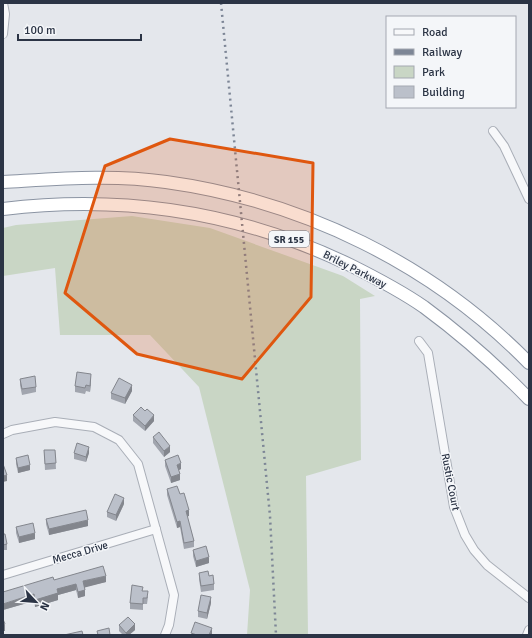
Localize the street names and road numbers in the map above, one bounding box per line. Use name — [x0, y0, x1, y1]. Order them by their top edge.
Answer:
road number: SR 155 — [269, 231, 309, 247]
street label: Briley Parkway — [321, 248, 389, 291]
street label: Rustic Court — [439, 452, 462, 512]
street label: Mecca Drive — [51, 538, 109, 567]

